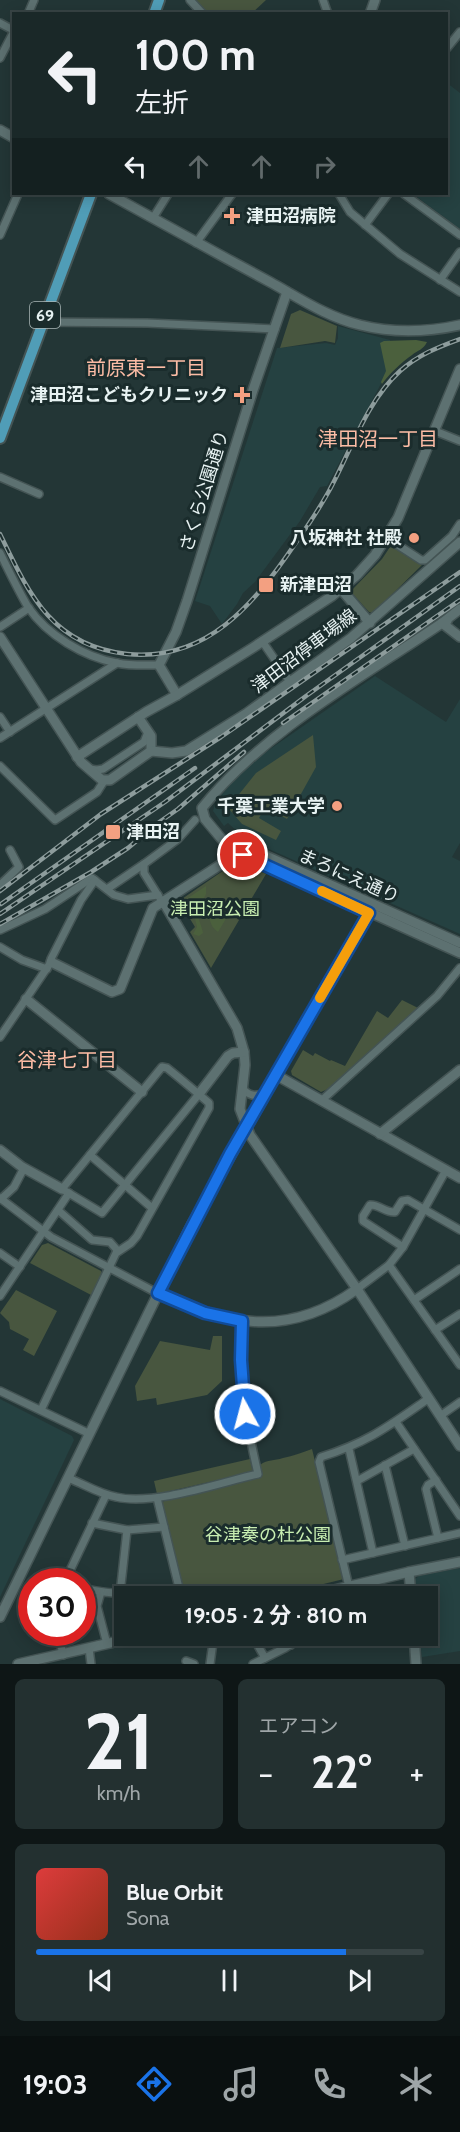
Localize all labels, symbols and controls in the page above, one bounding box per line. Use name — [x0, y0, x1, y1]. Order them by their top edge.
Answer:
text: 100 m — [135, 29, 256, 81]
icon: left — [36, 36, 114, 114]
text: 左折 — [135, 86, 189, 119]
icon: left — [119, 150, 152, 183]
icon: ahead — [182, 150, 215, 183]
icon: ahead — [245, 150, 278, 183]
icon: right — [308, 150, 341, 183]
place label: 津田沼病院 — [246, 205, 336, 227]
marker: 津田沼病院 — [223, 207, 241, 225]
road number: 69 — [30, 302, 60, 328]
district label: 前原東一丁目 — [86, 356, 206, 380]
place label: 津田沼こどもクリニック — [30, 384, 228, 406]
marker: 津田沼こどもクリニック — [233, 386, 251, 404]
district label: 津田沼一丁目 — [318, 427, 438, 451]
street label: さくら公園通り — [175, 428, 233, 554]
place label: 八坂神社 社殿 — [290, 527, 402, 549]
marker: 八坂神社 社殿 — [407, 531, 421, 545]
place label: 新津田沼 — [280, 574, 352, 596]
marker: 新津田沼 — [257, 576, 275, 594]
street label: 津田沼停車場線 — [247, 604, 361, 698]
place label: 千葉工業大学 — [217, 795, 325, 817]
marker: 千葉工業大学 — [330, 799, 344, 813]
place label: 津田沼 — [126, 821, 180, 843]
marker: 津田沼 — [104, 823, 122, 841]
pin — [217, 829, 268, 880]
icon: arrive — [226, 838, 259, 871]
street label: まろにえ通り — [295, 844, 403, 908]
park label: 津田沼公園 — [170, 898, 260, 920]
district label: 谷津七丁目 — [17, 1048, 117, 1072]
position arrow — [213, 1382, 277, 1446]
park label: 谷津奏の杜公園 — [205, 1524, 331, 1546]
speed limit sign: 30 — [18, 1568, 96, 1646]
text: 19:05 · 2 分 · 810 m — [185, 1602, 367, 1629]
text: 21 — [84, 1694, 154, 1789]
text: エアコン — [259, 1714, 339, 1738]
text: 22° — [311, 1745, 372, 1799]
text: − — [259, 1753, 273, 1793]
text: + — [409, 1753, 424, 1793]
text: km/h — [97, 1781, 141, 1805]
text: Blue Orbit — [126, 1879, 223, 1906]
text: Sona — [126, 1906, 169, 1930]
icon: previous — [84, 1964, 117, 1997]
icon: pause — [213, 1964, 246, 1997]
icon: next — [343, 1964, 376, 1997]
icon: directions — [133, 2063, 175, 2105]
icon: music — [220, 2063, 262, 2105]
icon: phone — [308, 2063, 350, 2105]
icon: climate — [395, 2063, 437, 2105]
text: 19:03 — [23, 2068, 87, 2101]

